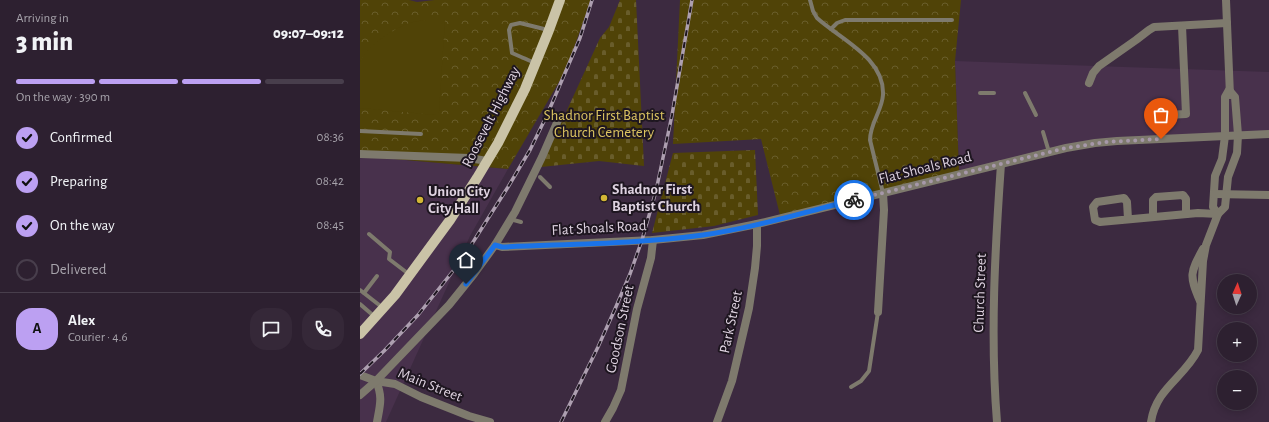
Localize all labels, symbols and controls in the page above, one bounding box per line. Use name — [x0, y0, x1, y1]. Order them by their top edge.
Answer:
text: Arriving in — [16, 12, 69, 25]
text: 09:07–09:12 — [273, 26, 344, 41]
text: 3 min — [16, 29, 73, 55]
street label: Roosevelt Highway — [459, 64, 523, 170]
text: On the way · 390 m — [16, 91, 110, 104]
pin — [1144, 98, 1178, 139]
icon: bag — [1150, 104, 1172, 126]
park label: Shadnor First Baptist Church Cemetery — [544, 108, 665, 140]
icon: check — [16, 127, 38, 149]
text: Confirmed — [50, 130, 112, 145]
text: 08:36 — [317, 131, 344, 144]
street label: Flat Shoals Road — [877, 149, 973, 187]
icon: check — [16, 171, 38, 193]
text: Preparing — [50, 174, 107, 189]
text: 08:42 — [316, 175, 344, 188]
courier — [834, 180, 874, 220]
place label: Shadnor First Baptist Church — [612, 182, 700, 214]
place label: Union City City Hall — [428, 184, 490, 216]
icon: bike — [843, 189, 865, 211]
marker: Shadnor First Baptist Church — [599, 193, 609, 203]
marker: Union City City Hall — [415, 195, 425, 205]
icon: check — [16, 215, 38, 237]
text: On the way — [50, 218, 115, 233]
street label: Flat Shoals Road — [551, 218, 647, 238]
text: 08:45 — [316, 219, 344, 232]
pin — [449, 243, 483, 284]
icon: home — [455, 249, 477, 271]
street label: Church Street — [971, 253, 989, 333]
text: Delivered — [50, 262, 107, 277]
north arrow — [1217, 274, 1257, 314]
map controls — [1217, 274, 1257, 410]
street label: Goodson Street — [603, 283, 637, 374]
street label: Park Street — [717, 289, 745, 355]
button: chat — [250, 308, 292, 350]
button: phone — [302, 308, 344, 350]
text: Alex — [68, 313, 95, 328]
text: A — [32, 321, 42, 336]
button: + — [1217, 322, 1257, 362]
text: Courier · 4.6 — [68, 331, 128, 344]
street label: Main Street — [396, 365, 464, 405]
button: − — [1217, 370, 1257, 410]

